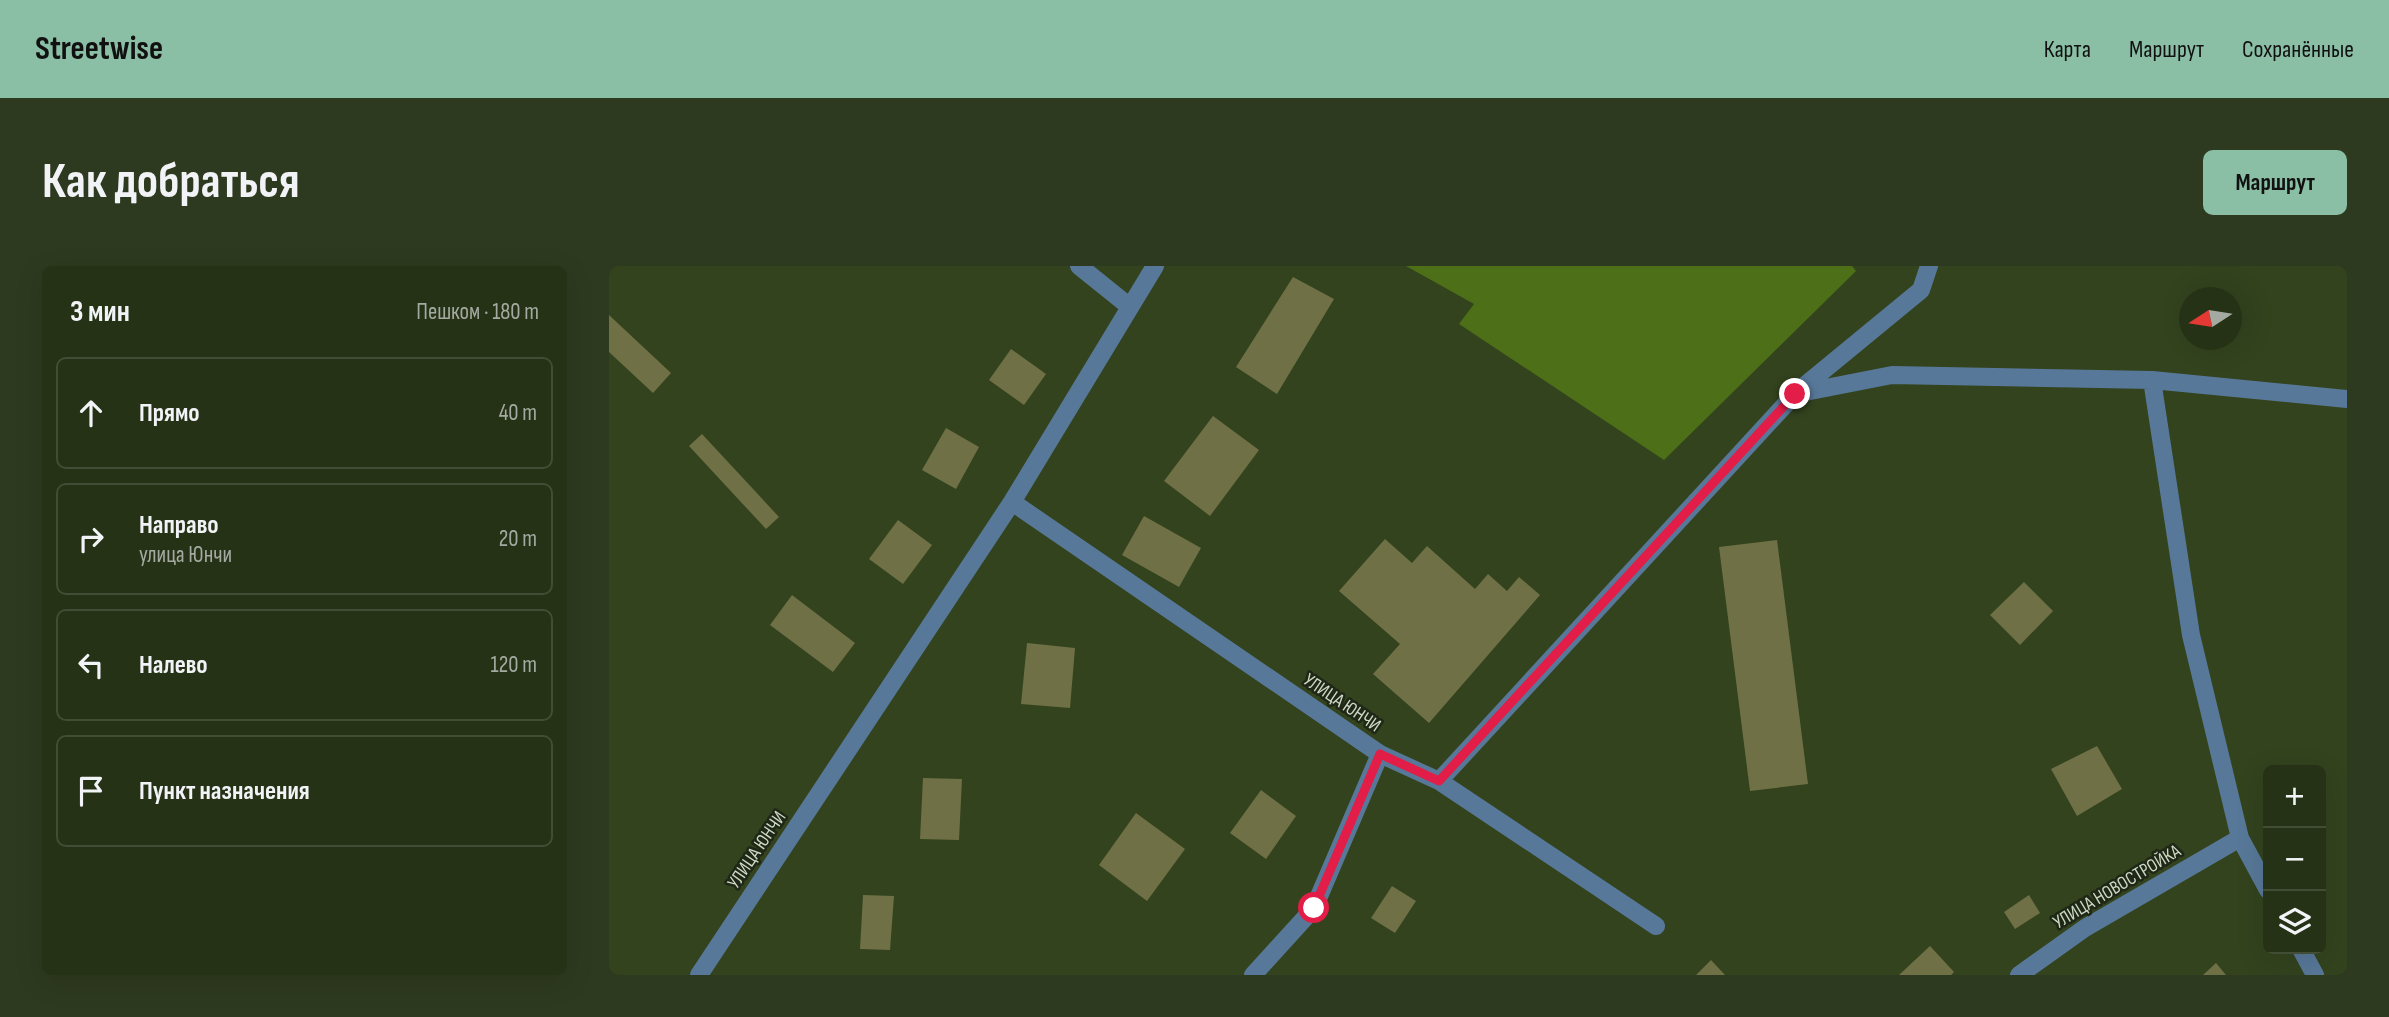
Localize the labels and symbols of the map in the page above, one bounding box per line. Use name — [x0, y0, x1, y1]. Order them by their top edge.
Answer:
north arrow — [2179, 287, 2242, 350]
route end — [1779, 378, 1810, 409]
street label: УЛИЦА ЮНЧИ — [1299, 669, 1385, 737]
street label: УЛИЦА ЮНЧИ — [723, 807, 791, 893]
street label: УЛИЦА НОВОСТРОЙКА — [2049, 839, 2186, 934]
route start — [1298, 892, 1329, 923]

